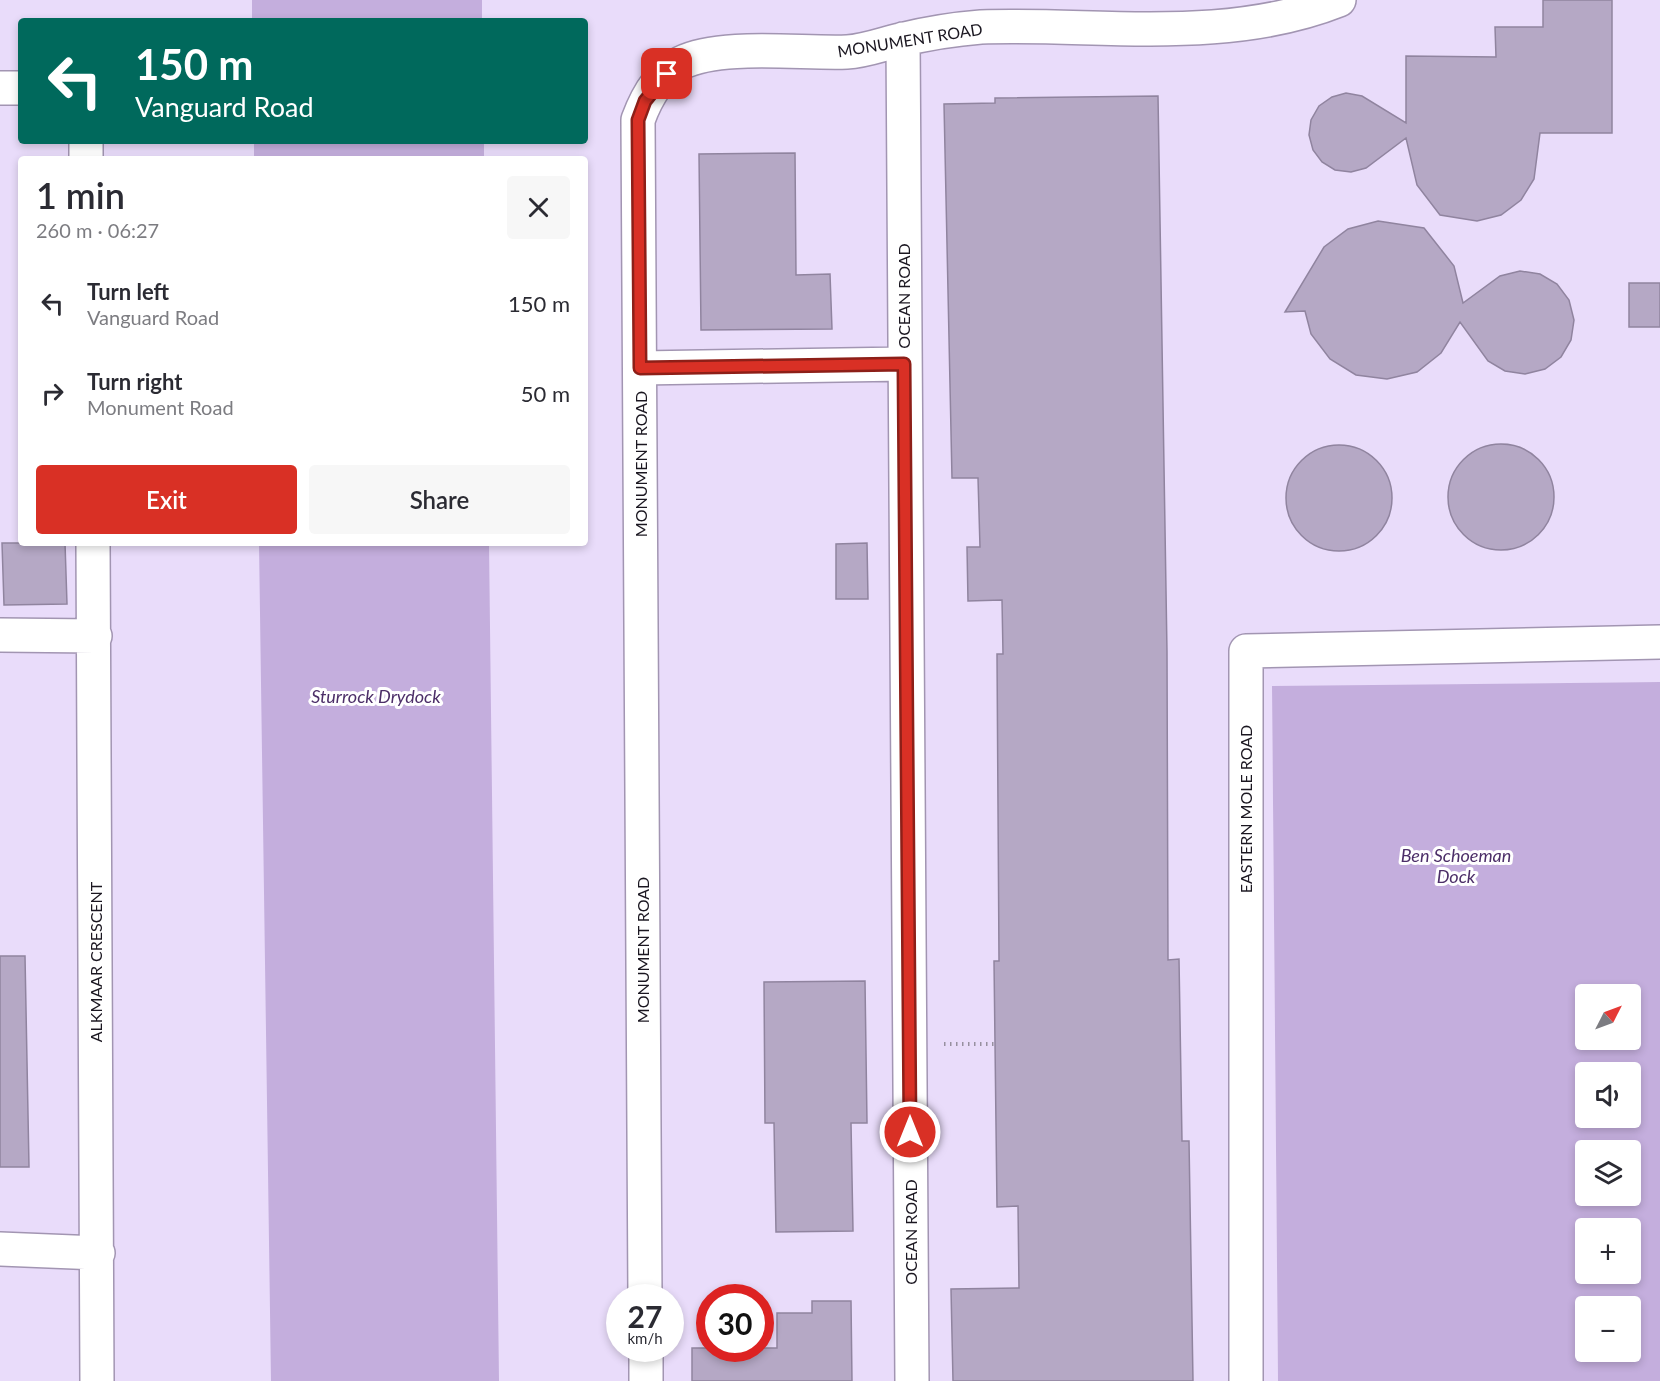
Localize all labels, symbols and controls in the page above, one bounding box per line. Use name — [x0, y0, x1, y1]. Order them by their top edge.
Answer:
street label: MONUMENT ROAD — [836, 19, 984, 60]
text: 150 m — [135, 39, 253, 89]
icon: left — [36, 42, 114, 120]
pin — [641, 48, 692, 99]
icon: arrive — [650, 57, 683, 90]
text: Vanguard Road — [135, 90, 314, 123]
text: 1 min — [36, 173, 125, 217]
button: close — [507, 176, 570, 239]
text: 260 m · 06:27 — [36, 218, 159, 242]
street label: OCEAN ROAD — [894, 243, 913, 349]
text: Turn left — [87, 278, 169, 305]
icon: left — [36, 287, 69, 320]
text: 150 m — [508, 290, 570, 317]
text: Vanguard Road — [87, 305, 219, 329]
text: Turn right — [87, 368, 182, 395]
icon: right — [36, 377, 69, 410]
text: 50 m — [521, 380, 570, 407]
street label: MONUMENT ROAD — [631, 391, 650, 537]
text: Monument Road — [87, 395, 234, 419]
button: Exit — [36, 465, 297, 534]
button: Share — [309, 465, 570, 534]
water label: Sturrock Drydock — [311, 685, 441, 707]
street label: EASTERN MOLE ROAD — [1236, 725, 1255, 893]
water label: Ben Schoeman Dock — [1401, 844, 1511, 887]
street label: MONUMENT ROAD — [633, 877, 652, 1023]
street label: ALKMAAR CRESCENT — [86, 881, 105, 1042]
north arrow — [1575, 984, 1641, 1050]
map controls — [1575, 984, 1641, 1362]
button: sound — [1575, 1062, 1641, 1128]
position arrow — [878, 1100, 942, 1164]
button: layers — [1575, 1140, 1641, 1206]
street label: OCEAN ROAD — [901, 1179, 920, 1285]
button: + — [1575, 1218, 1641, 1284]
speed limit sign: 30 — [696, 1284, 774, 1362]
button: − — [1575, 1296, 1641, 1362]
text: 27 — [628, 1298, 662, 1334]
text: km/h — [627, 1329, 663, 1347]

